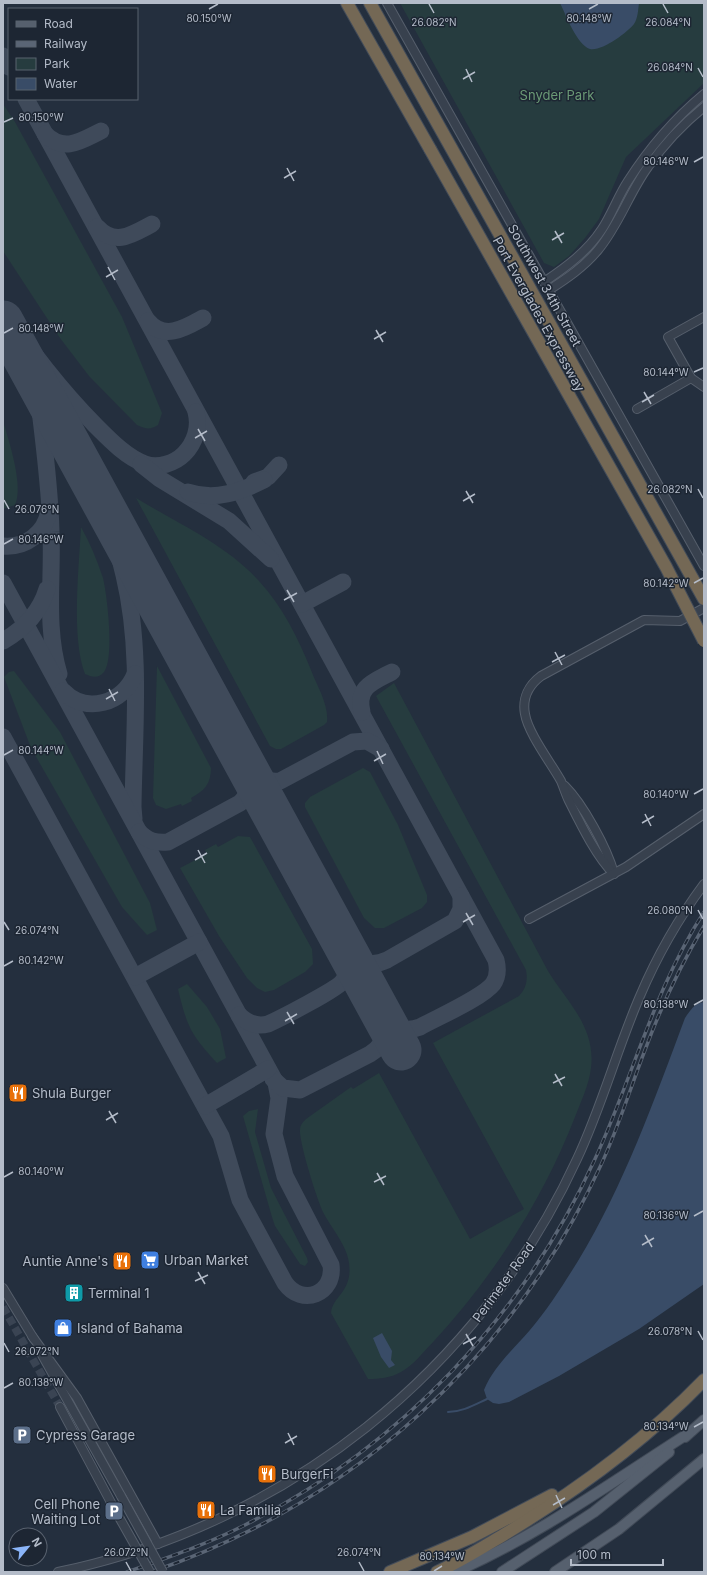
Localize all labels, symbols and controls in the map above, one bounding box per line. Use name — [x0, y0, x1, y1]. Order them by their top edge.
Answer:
legend — [8, 8, 138, 100]
text: 80.150°W — [186, 12, 232, 24]
text: 80.148°W — [566, 12, 612, 24]
text: Road — [44, 16, 73, 31]
text: 26.082°N — [411, 16, 457, 28]
text: 26.084°N — [645, 16, 691, 28]
text: Railway — [44, 36, 88, 51]
text: Park — [44, 56, 70, 71]
text: 26.084°N — [647, 61, 693, 73]
text: Water — [44, 76, 78, 91]
park label: Snyder Park — [520, 87, 594, 103]
text: 80.150°W — [18, 111, 64, 123]
text: 80.146°W — [643, 155, 689, 167]
street label: Southwest 34th Street — [505, 221, 585, 349]
street label: Port Everglades Expressway — [490, 234, 588, 394]
text: 80.148°W — [18, 322, 64, 334]
text: 80.144°W — [643, 366, 689, 378]
text: 26.082°N — [647, 483, 693, 495]
text: 26.076°N — [15, 503, 59, 515]
text: 80.146°W — [18, 533, 64, 545]
text: 80.142°W — [643, 577, 689, 589]
text: 80.144°W — [18, 744, 64, 756]
text: 80.140°W — [643, 788, 689, 800]
text: 26.080°N — [647, 904, 693, 916]
text: 26.074°N — [15, 924, 59, 936]
text: 80.142°W — [18, 954, 64, 966]
text: 80.138°W — [644, 998, 689, 1010]
restaurant icon: Shula Burger — [7, 1082, 29, 1104]
place label: Shula Burger — [32, 1085, 111, 1101]
text: 80.140°W — [18, 1165, 64, 1177]
text: 80.136°W — [643, 1209, 689, 1221]
street label: Perimeter Road — [469, 1239, 537, 1325]
supermarket icon: Urban Market — [139, 1249, 161, 1271]
restaurant icon: Auntie Anne's — [111, 1250, 133, 1272]
place label: Urban Market — [164, 1252, 248, 1268]
place label: Auntie Anne's — [23, 1253, 108, 1269]
building icon: Terminal 1 — [63, 1282, 85, 1304]
place label: Terminal 1 — [88, 1285, 150, 1301]
shop icon: Island of Bahama — [52, 1317, 74, 1339]
place label: Island of Bahama — [77, 1320, 183, 1336]
text: 26.078°N — [648, 1325, 692, 1337]
text: 26.072°N — [15, 1345, 59, 1357]
text: 80.138°W — [19, 1376, 64, 1388]
text: 80.134°W — [643, 1420, 689, 1432]
parking icon: Cypress Garage — [11, 1424, 33, 1446]
place label: Cypress Garage — [36, 1427, 135, 1443]
restaurant icon: BurgerFi — [256, 1463, 278, 1485]
place label: BurgerFi — [281, 1466, 333, 1482]
place label: Cell Phone Waiting Lot — [31, 1496, 100, 1527]
restaurant icon: La Familia — [195, 1499, 217, 1521]
parking icon: Cell Phone Waiting Lot — [103, 1500, 125, 1522]
place label: La Familia — [220, 1502, 281, 1518]
north arrow — [8, 1527, 48, 1567]
text: N — [29, 1535, 45, 1549]
scale bar — [571, 1541, 663, 1567]
text: 26.072°N — [104, 1546, 148, 1558]
text: 26.074°N — [337, 1546, 381, 1558]
text: 100 m — [577, 1547, 611, 1562]
text: 80.134°W — [419, 1550, 465, 1562]

